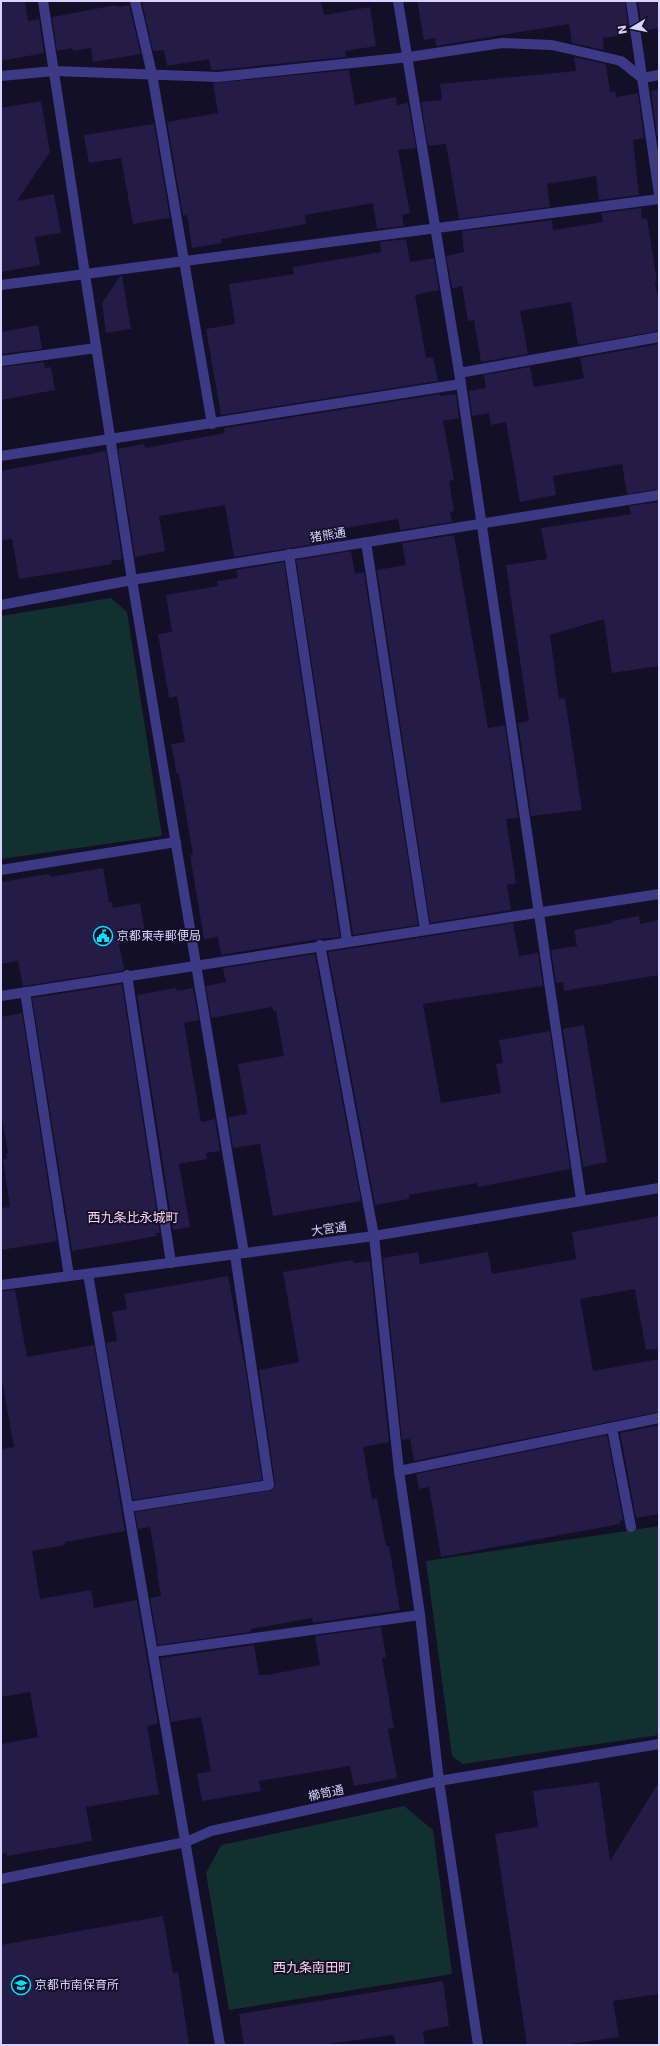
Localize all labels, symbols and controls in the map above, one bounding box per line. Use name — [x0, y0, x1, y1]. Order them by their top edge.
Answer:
north arrow — [612, 8, 652, 48]
text: N — [615, 24, 630, 35]
street label: 猪熊通 — [309, 525, 347, 545]
public building icon: 京都東寺郵便局 — [92, 925, 114, 947]
place label: 京都東寺郵便局 — [117, 929, 201, 943]
district label: 西九条比永城町 — [87, 1210, 179, 1225]
street label: 大宮通 — [310, 1220, 348, 1238]
street label: 櫛笥通 — [307, 1782, 345, 1804]
district label: 西九条南田町 — [273, 1960, 351, 1975]
school or university icon: 京都市南保育所 — [10, 1974, 32, 1996]
place label: 京都市南保育所 — [35, 1978, 119, 1992]

